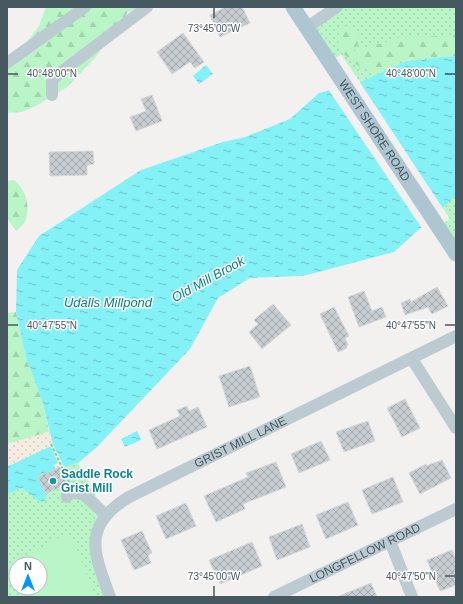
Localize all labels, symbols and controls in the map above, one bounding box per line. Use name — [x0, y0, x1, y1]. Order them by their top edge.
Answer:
text: 73°45'00"W — [188, 23, 241, 34]
text: 40°48'00"N — [27, 68, 77, 79]
text: 40°48'00"N — [386, 68, 436, 79]
street label: WEST SHORE ROAD — [336, 77, 413, 184]
water label: Old Mill Brook — [169, 252, 248, 305]
water label: Udalls Millpond — [64, 295, 153, 310]
text: 40°47'55"N — [27, 320, 77, 331]
text: 40°47'55"N — [386, 320, 436, 331]
street label: GRIST MILL LANE — [192, 414, 289, 471]
place label: Saddle Rock Grist Mill — [61, 467, 133, 495]
marker: Saddle Rock Grist Mill — [48, 476, 58, 486]
street label: LONGFELLOW ROAD — [307, 520, 423, 586]
north arrow — [8, 556, 48, 596]
text: N — [24, 560, 32, 572]
text: 73°45'00"W — [188, 571, 241, 582]
text: 40°47'50"N — [386, 571, 436, 582]

